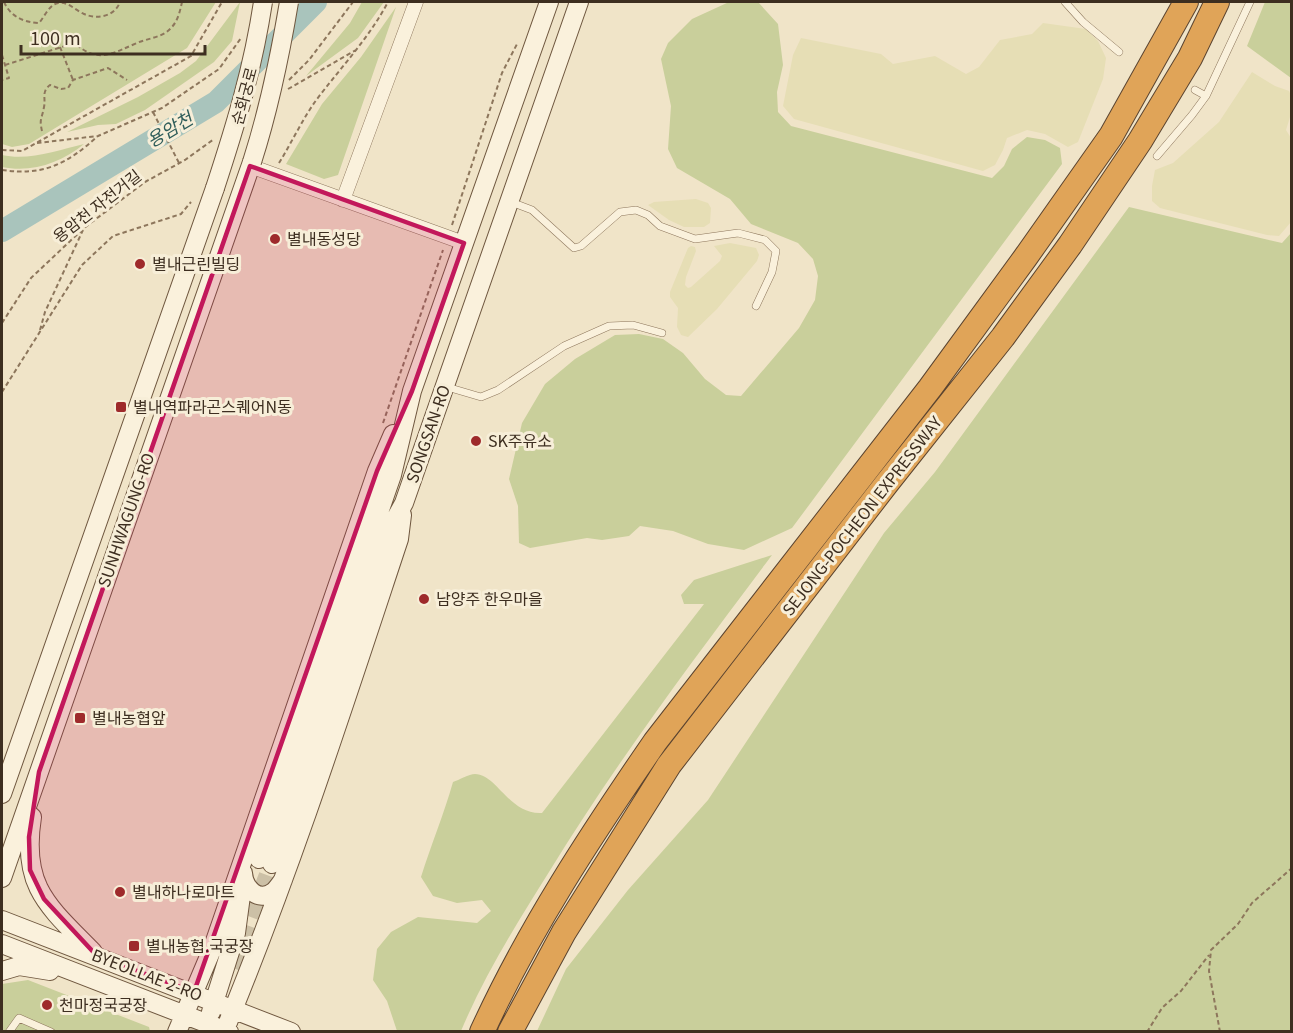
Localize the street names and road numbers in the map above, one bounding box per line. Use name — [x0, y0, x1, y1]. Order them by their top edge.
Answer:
street label: 순화궁로 — [224, 64, 262, 127]
street label: 용암천 자전거길 — [47, 163, 146, 247]
street label: SONGSAN-RO — [399, 381, 455, 486]
street label: SEJONG-POCHEON EXPRESSWAY — [776, 410, 947, 620]
street label: SUNHWAGUNG-RO — [91, 449, 159, 590]
street label: BYEOLLAE 2-RO — [89, 942, 206, 1006]

